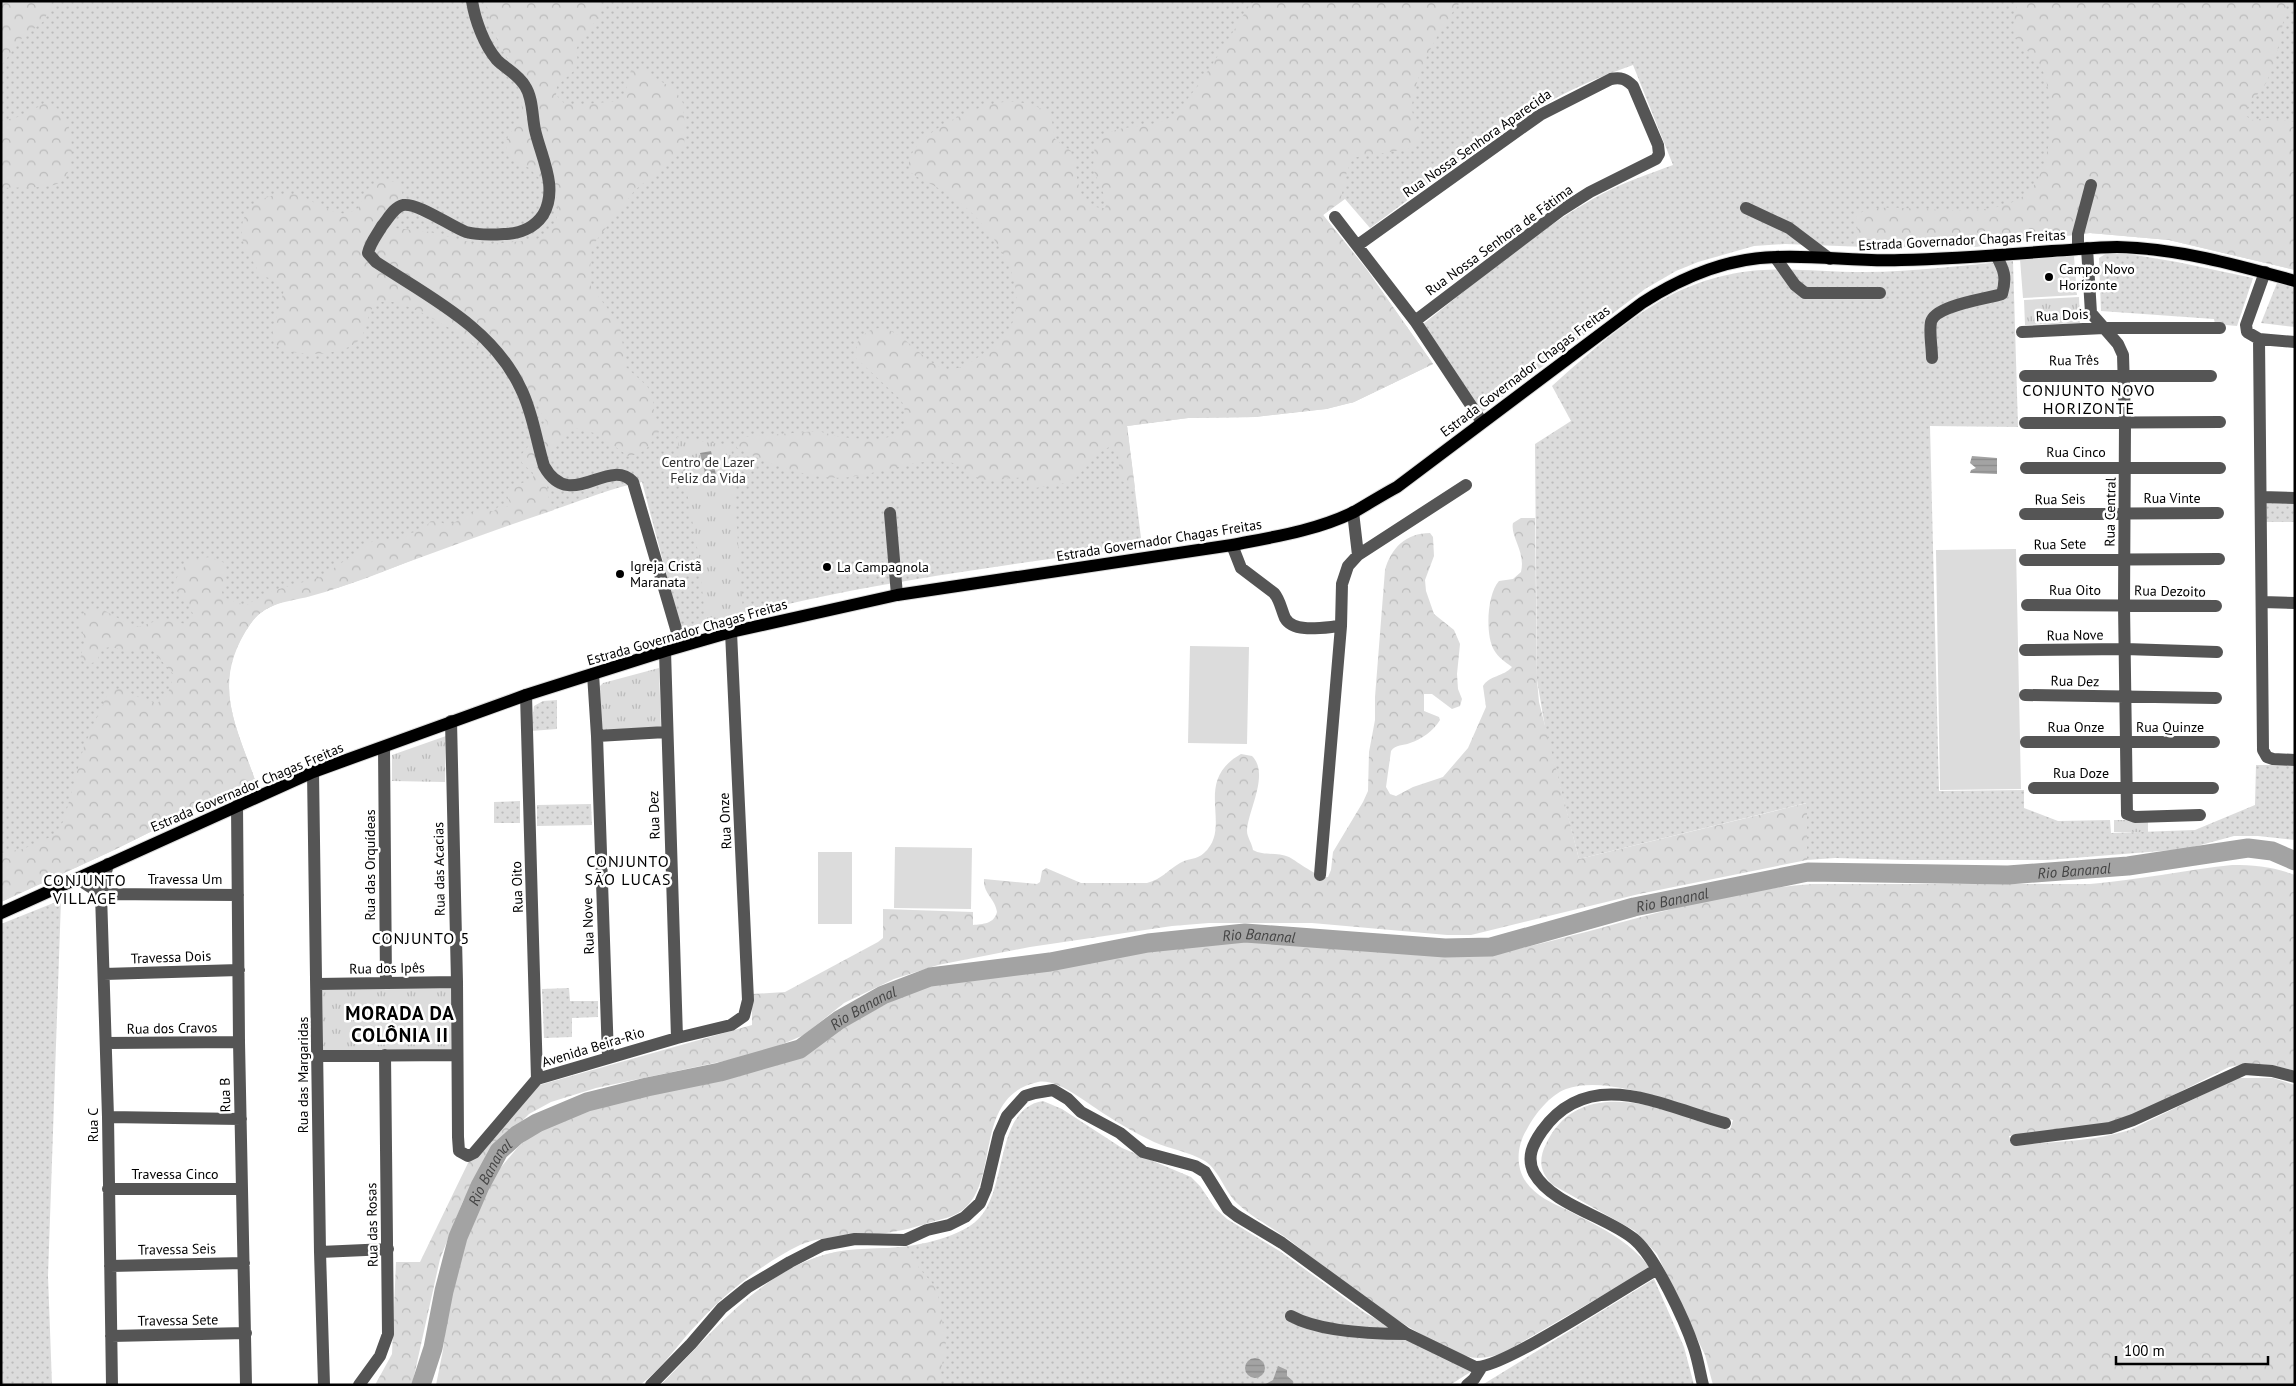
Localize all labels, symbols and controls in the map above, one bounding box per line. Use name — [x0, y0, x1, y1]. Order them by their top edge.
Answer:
street label: Rua Nossa Senhora Aparecida — [1399, 85, 1555, 201]
street label: Rua Nossa Senhora de Fátima — [1422, 180, 1576, 300]
street label: Estrada Governador Chagas Freitas — [1858, 226, 2066, 254]
place label: Campo Novo Horizonte — [2059, 260, 2135, 294]
marker: Campo Novo Horizonte — [2043, 271, 2055, 283]
street label: Estrada Governador Chagas Freitas — [1437, 301, 1613, 441]
street label: Rua Dois — [2035, 305, 2089, 325]
street label: Rua Três — [2049, 351, 2099, 369]
district label: CONJUNTO NOVO HORIZONTE — [2022, 380, 2156, 418]
street label: Rua Cinco — [2046, 443, 2106, 461]
park label: Centro de Lazer Feliz da Vida — [661, 453, 755, 487]
street label: Rua Central — [2100, 477, 2120, 547]
street label: Rua Vinte — [2143, 489, 2201, 507]
street label: Rua Seis — [2035, 490, 2086, 508]
street label: Estrada Governador Chagas Freitas — [1055, 515, 1263, 565]
street label: Rua Sete — [2034, 535, 2086, 553]
place label: Igreja Cristã Maranata — [630, 557, 702, 591]
place label: La Campagnola — [837, 558, 929, 576]
marker: La Campagnola — [821, 561, 833, 573]
marker: Igreja Cristã Maranata — [614, 568, 626, 580]
street label: Rua Oito — [2049, 581, 2101, 599]
street label: Rua Dezoito — [2134, 581, 2206, 601]
street label: Estrada Governador Chagas Freitas — [585, 595, 789, 669]
street label: Rua Nove — [2046, 626, 2104, 644]
street label: Rua Dez — [2050, 672, 2100, 690]
street label: Rua Onze — [2048, 718, 2104, 736]
street label: Rua Quinze — [2136, 718, 2204, 736]
street label: Estrada Governador Chagas Freitas — [148, 738, 346, 836]
street label: Rua Doze — [2053, 764, 2109, 782]
street label: Rua Dez — [644, 790, 664, 840]
street label: Rua Onze — [715, 792, 735, 850]
street label: Rua das Orquídeas — [361, 809, 379, 921]
street label: Rua das Acacias — [429, 822, 449, 916]
district label: CONJUNTO SÃO LUCAS — [585, 851, 671, 889]
water label: Rio Bananal — [2037, 858, 2112, 882]
street label: Rua Oito — [507, 861, 527, 913]
district label: CONJUNTO VILLAGE — [43, 870, 127, 908]
street label: Travessa Um — [148, 870, 222, 888]
water label: Rio Bananal — [1634, 883, 1710, 916]
street label: Rua Nove — [578, 897, 598, 955]
water label: Rio Bananal — [1221, 923, 1296, 946]
district label: CONJUNTO 5 — [372, 928, 470, 948]
street label: Travessa Dois — [130, 947, 212, 967]
street label: Rua dos Ipês — [349, 958, 425, 978]
water label: Rio Bananal — [825, 981, 899, 1033]
district label: MORADA DA COLÔNIA II — [345, 1001, 455, 1047]
street label: Rua das Margaridas — [294, 1017, 312, 1133]
street label: Rua dos Cravos — [127, 1018, 218, 1038]
street label: Avenida Beira-Rio — [539, 1023, 647, 1071]
street label: Rua B — [216, 1078, 234, 1112]
street label: Rua C — [84, 1108, 102, 1142]
water label: Rio Bananal — [463, 1135, 516, 1208]
street label: Travessa Cinco — [131, 1165, 219, 1183]
street label: Rua das Rosas — [362, 1183, 382, 1267]
street label: Travessa Seis — [138, 1239, 216, 1259]
street label: Travessa Sete — [138, 1310, 218, 1330]
scale bar — [2116, 1334, 2268, 1366]
text: 100 m — [2124, 1341, 2165, 1360]

